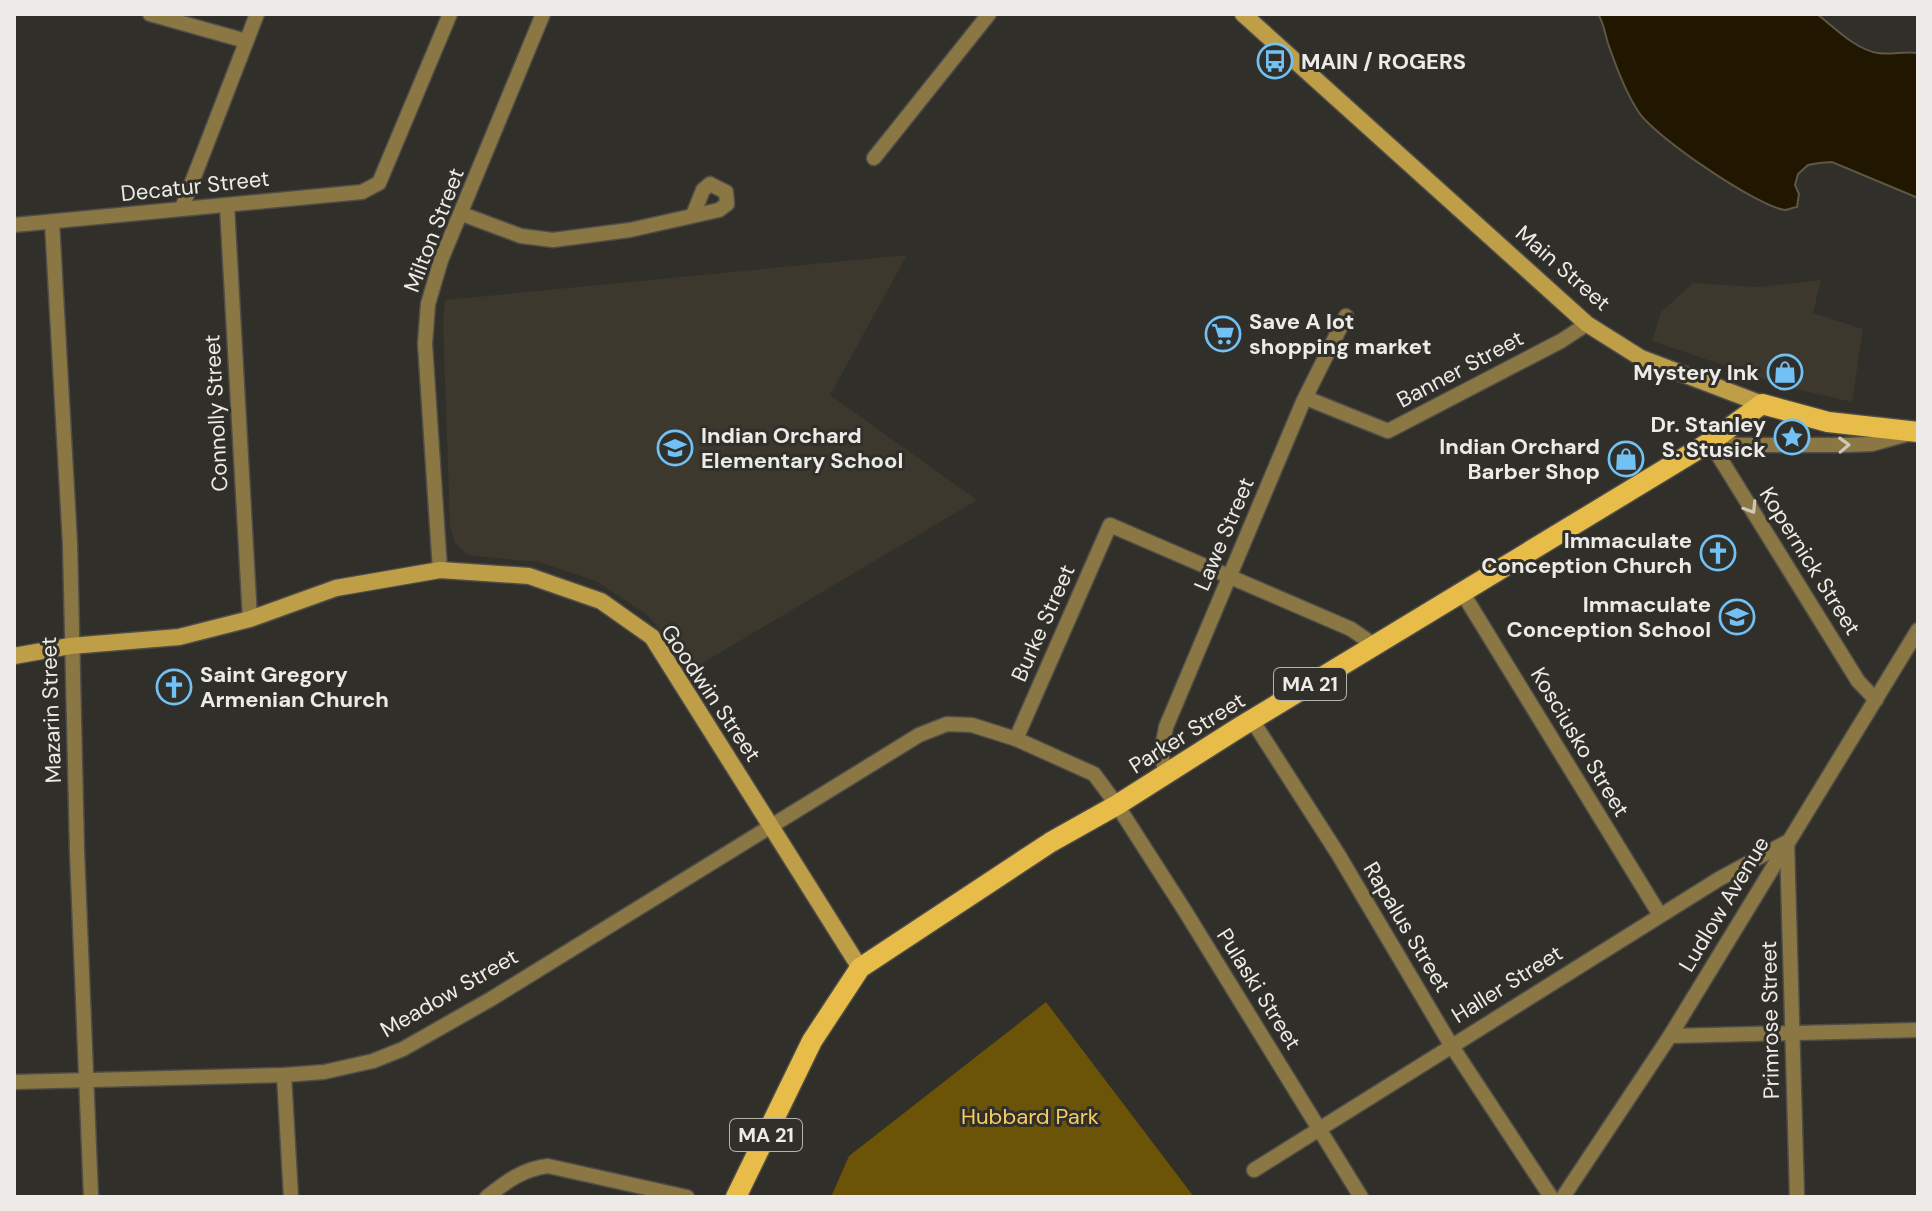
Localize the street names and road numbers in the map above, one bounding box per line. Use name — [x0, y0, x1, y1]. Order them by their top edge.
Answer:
street label: Decatur Street — [119, 164, 271, 208]
street label: Milton Street — [397, 164, 471, 296]
street label: Main Street — [1509, 219, 1617, 317]
street label: Banner Street — [1392, 323, 1528, 415]
street label: Connolly Street — [197, 334, 235, 492]
street label: Lawe Street — [1187, 473, 1261, 595]
street label: Kopernick Street — [1753, 482, 1867, 640]
street label: Burke Street — [1004, 560, 1082, 686]
street label: Goodwin Street — [654, 619, 768, 767]
street label: Mazarin Street — [34, 636, 68, 784]
street label: Kosciusko Street — [1524, 662, 1636, 822]
road number: MA 21 — [1274, 668, 1346, 700]
street label: Parker Street — [1124, 686, 1250, 780]
street label: Ludlow Avenue — [1672, 831, 1776, 977]
street label: Rapalus Street — [1357, 856, 1457, 998]
street label: Pulaski Street — [1210, 923, 1308, 1055]
street label: Haller Street — [1446, 938, 1568, 1030]
street label: Primrose Street — [1754, 941, 1786, 1099]
street label: Meadow Street — [375, 942, 523, 1044]
road number: MA 21 — [730, 1119, 802, 1151]

